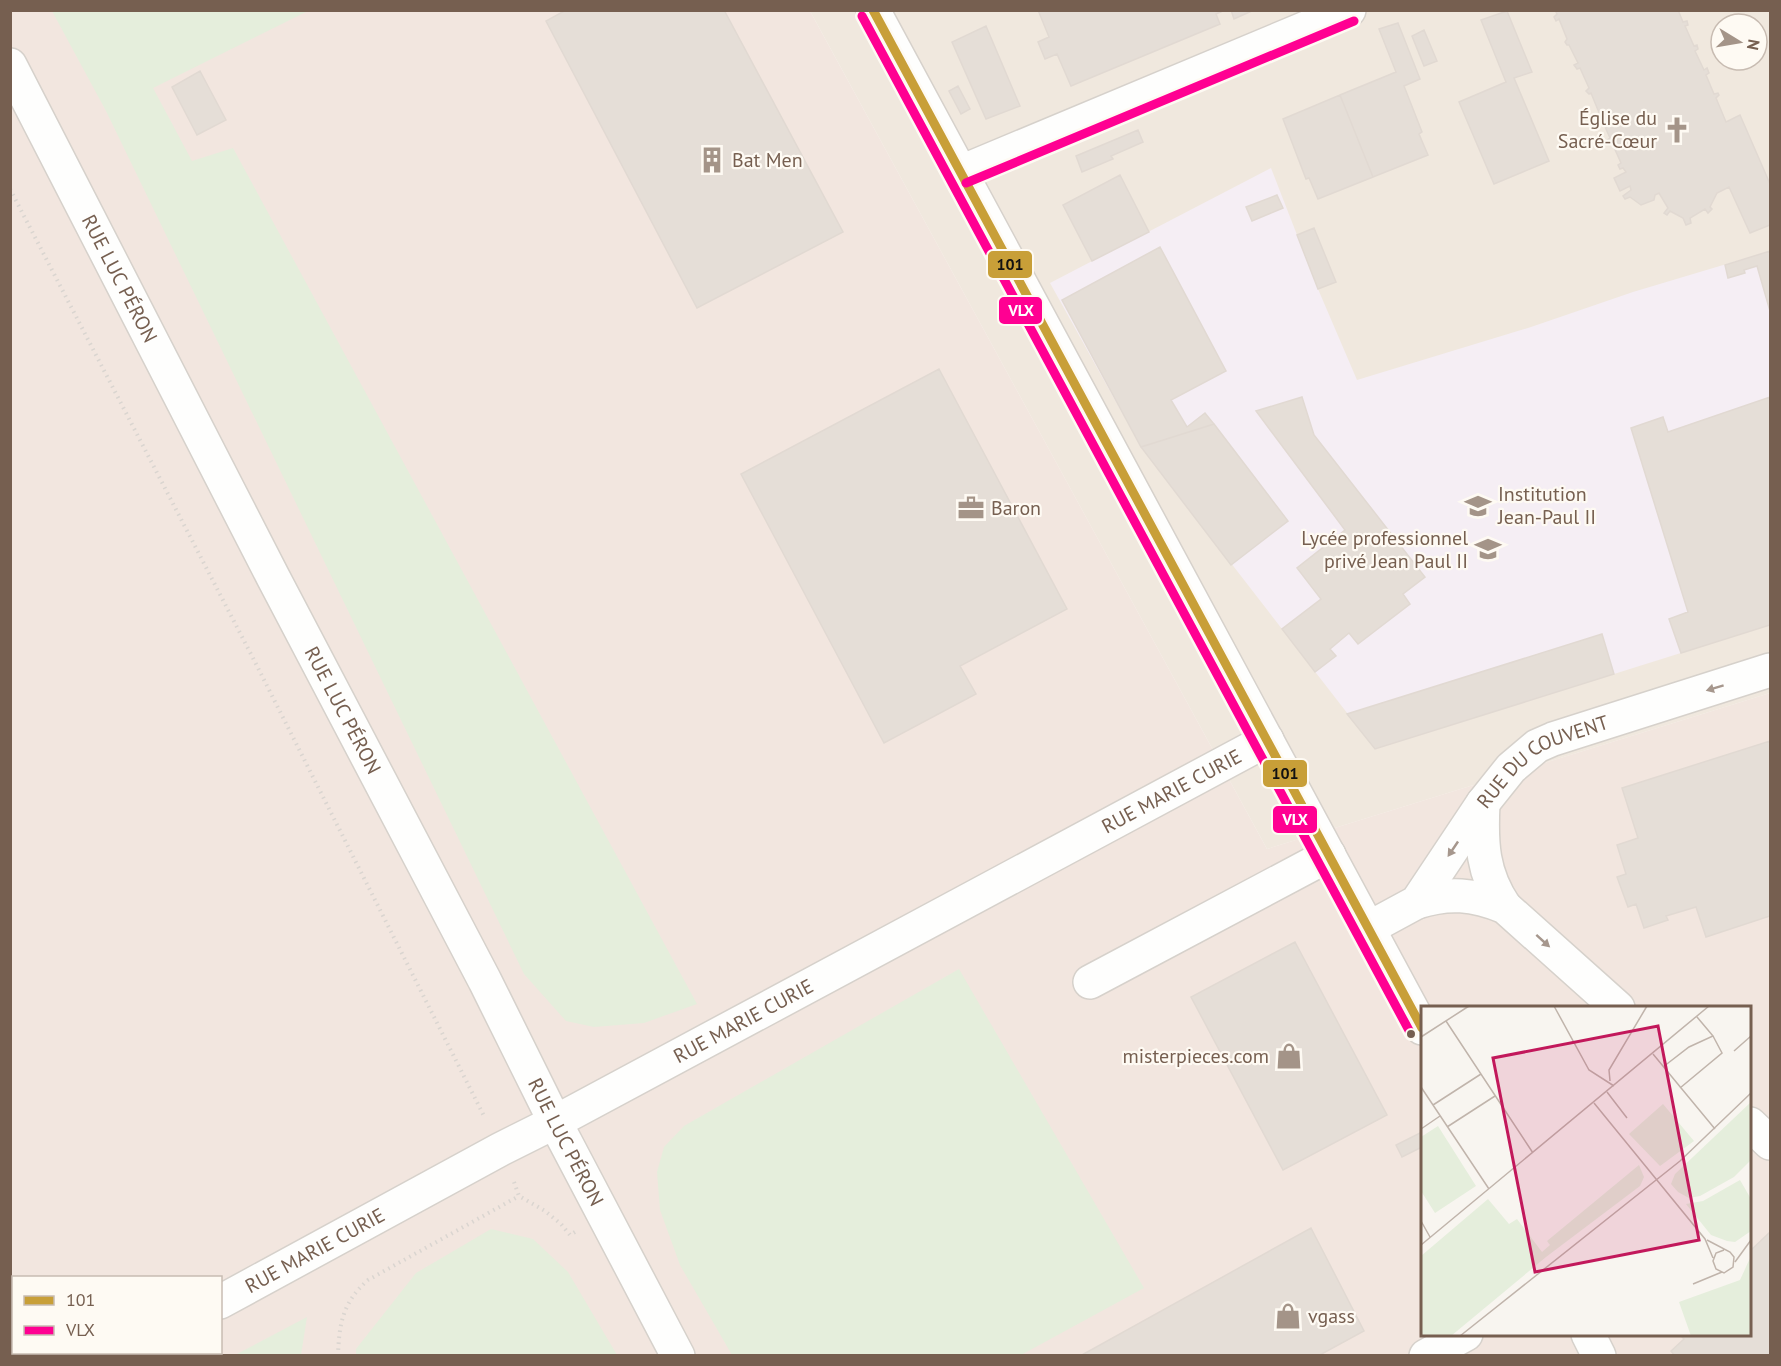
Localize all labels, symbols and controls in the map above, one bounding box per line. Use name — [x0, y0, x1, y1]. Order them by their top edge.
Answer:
north arrow — [1709, 12, 1769, 72]
text: N — [1743, 38, 1765, 52]
place label: Église du Sacré-Cœur — [1558, 105, 1657, 154]
church icon: Église du Sacré-Cœur — [1662, 115, 1692, 145]
building icon: Bat Men — [697, 145, 727, 175]
place label: Bat Men — [732, 147, 803, 173]
street label: RUE LUC PÉRON — [76, 210, 163, 347]
line badge: 101 — [987, 250, 1033, 279]
text: 101 — [996, 254, 1024, 274]
line badge: VLX — [998, 296, 1043, 325]
text: VLX — [1007, 300, 1034, 320]
place label: Institution Jean-Paul II — [1497, 481, 1596, 530]
school or university icon: Institution Jean-Paul II — [1463, 491, 1493, 521]
office icon: Baron — [956, 493, 986, 523]
place label: Baron — [991, 495, 1041, 521]
place label: Lycée professionnel privé Jean Paul II — [1301, 525, 1468, 574]
school or university icon: Lycée professionnel privé Jean Paul II — [1473, 534, 1503, 564]
street label: RUE LUC PÉRON — [299, 642, 387, 778]
one-way arrow — [1706, 684, 1724, 693]
street label: RUE DU COUVENT — [1471, 709, 1612, 813]
street label: RUE MARIE CURIE — [1097, 743, 1246, 839]
line badge: 101 — [1262, 759, 1308, 788]
text: 101 — [1271, 763, 1299, 783]
line badge: VLX — [1272, 805, 1318, 834]
text: VLX — [1281, 809, 1308, 829]
one-way arrow — [1447, 841, 1458, 857]
one-way arrow — [1536, 934, 1551, 948]
street label: RUE MARIE CURIE — [669, 973, 818, 1069]
inset map — [1421, 1006, 1751, 1336]
unlabelled marker — [1405, 1028, 1417, 1040]
shop icon: misterpieces.com — [1274, 1041, 1304, 1071]
place label: misterpieces.com — [1122, 1043, 1269, 1069]
street label: RUE LUC PÉRON — [522, 1074, 610, 1210]
street label: RUE MARIE CURIE — [240, 1202, 389, 1299]
legend — [12, 1276, 222, 1354]
text: 101 — [66, 1288, 95, 1311]
shop icon: vgass — [1273, 1301, 1303, 1331]
place label: vgass — [1308, 1303, 1355, 1329]
text: VLX — [65, 1318, 95, 1341]

